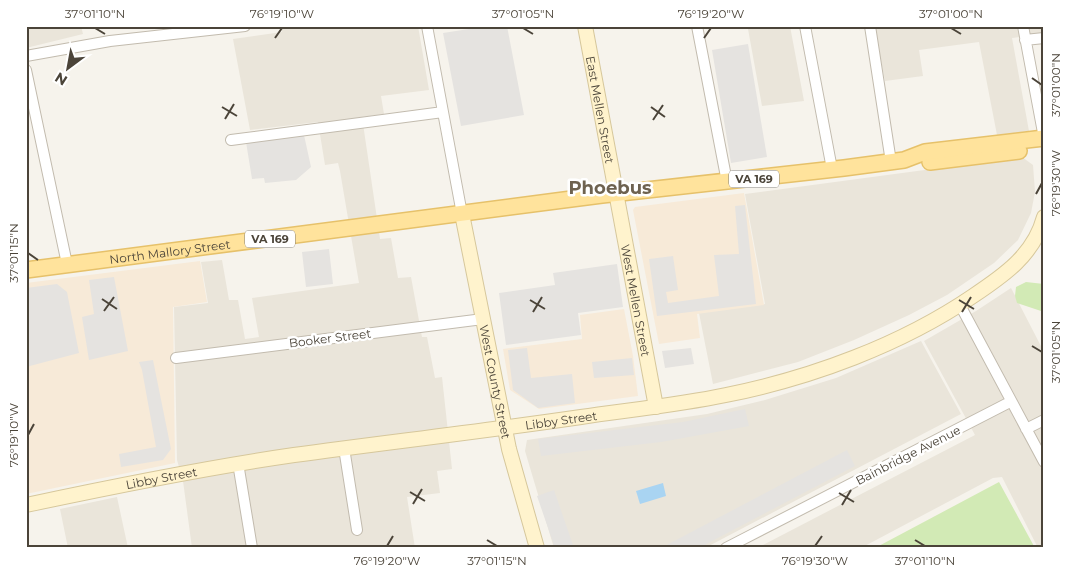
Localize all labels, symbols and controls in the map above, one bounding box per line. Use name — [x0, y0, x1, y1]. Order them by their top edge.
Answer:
text: 37°01'10"N — [65, 6, 125, 21]
text: 76°19'10"W — [250, 6, 314, 21]
text: 37°01'05"N — [492, 6, 554, 21]
text: 76°19'20"W — [678, 6, 744, 21]
text: 37°01'00"N — [919, 6, 983, 21]
north arrow — [42, 42, 92, 92]
text: 37°01'00"N — [1048, 53, 1063, 117]
street label: East Mellen Street — [583, 55, 618, 165]
text: N — [52, 68, 71, 90]
text: 76°19'30"W — [1048, 150, 1063, 216]
road number: VA 169 — [729, 170, 779, 188]
district label: Phoebus — [568, 177, 652, 199]
text: 37°01'15"N — [6, 223, 21, 283]
road number: VA 169 — [245, 230, 295, 248]
street label: North Mallory Street — [108, 236, 231, 267]
street label: West Mellen Street — [618, 243, 654, 358]
text: 37°01'05"N — [1048, 321, 1063, 383]
street label: West County Street — [477, 323, 514, 440]
street label: Booker Street — [288, 326, 372, 350]
text: 76°19'10"W — [6, 403, 21, 467]
street label: Libby Street — [524, 407, 598, 432]
street label: Bainbridge Avenue — [853, 422, 963, 488]
street label: Libby Street — [124, 463, 198, 492]
text: 76°19'20"W — [354, 553, 420, 568]
text: 37°01'15"N — [467, 553, 527, 568]
text: 76°19'30"W — [782, 553, 848, 568]
text: 37°01'10"N — [895, 553, 955, 568]

